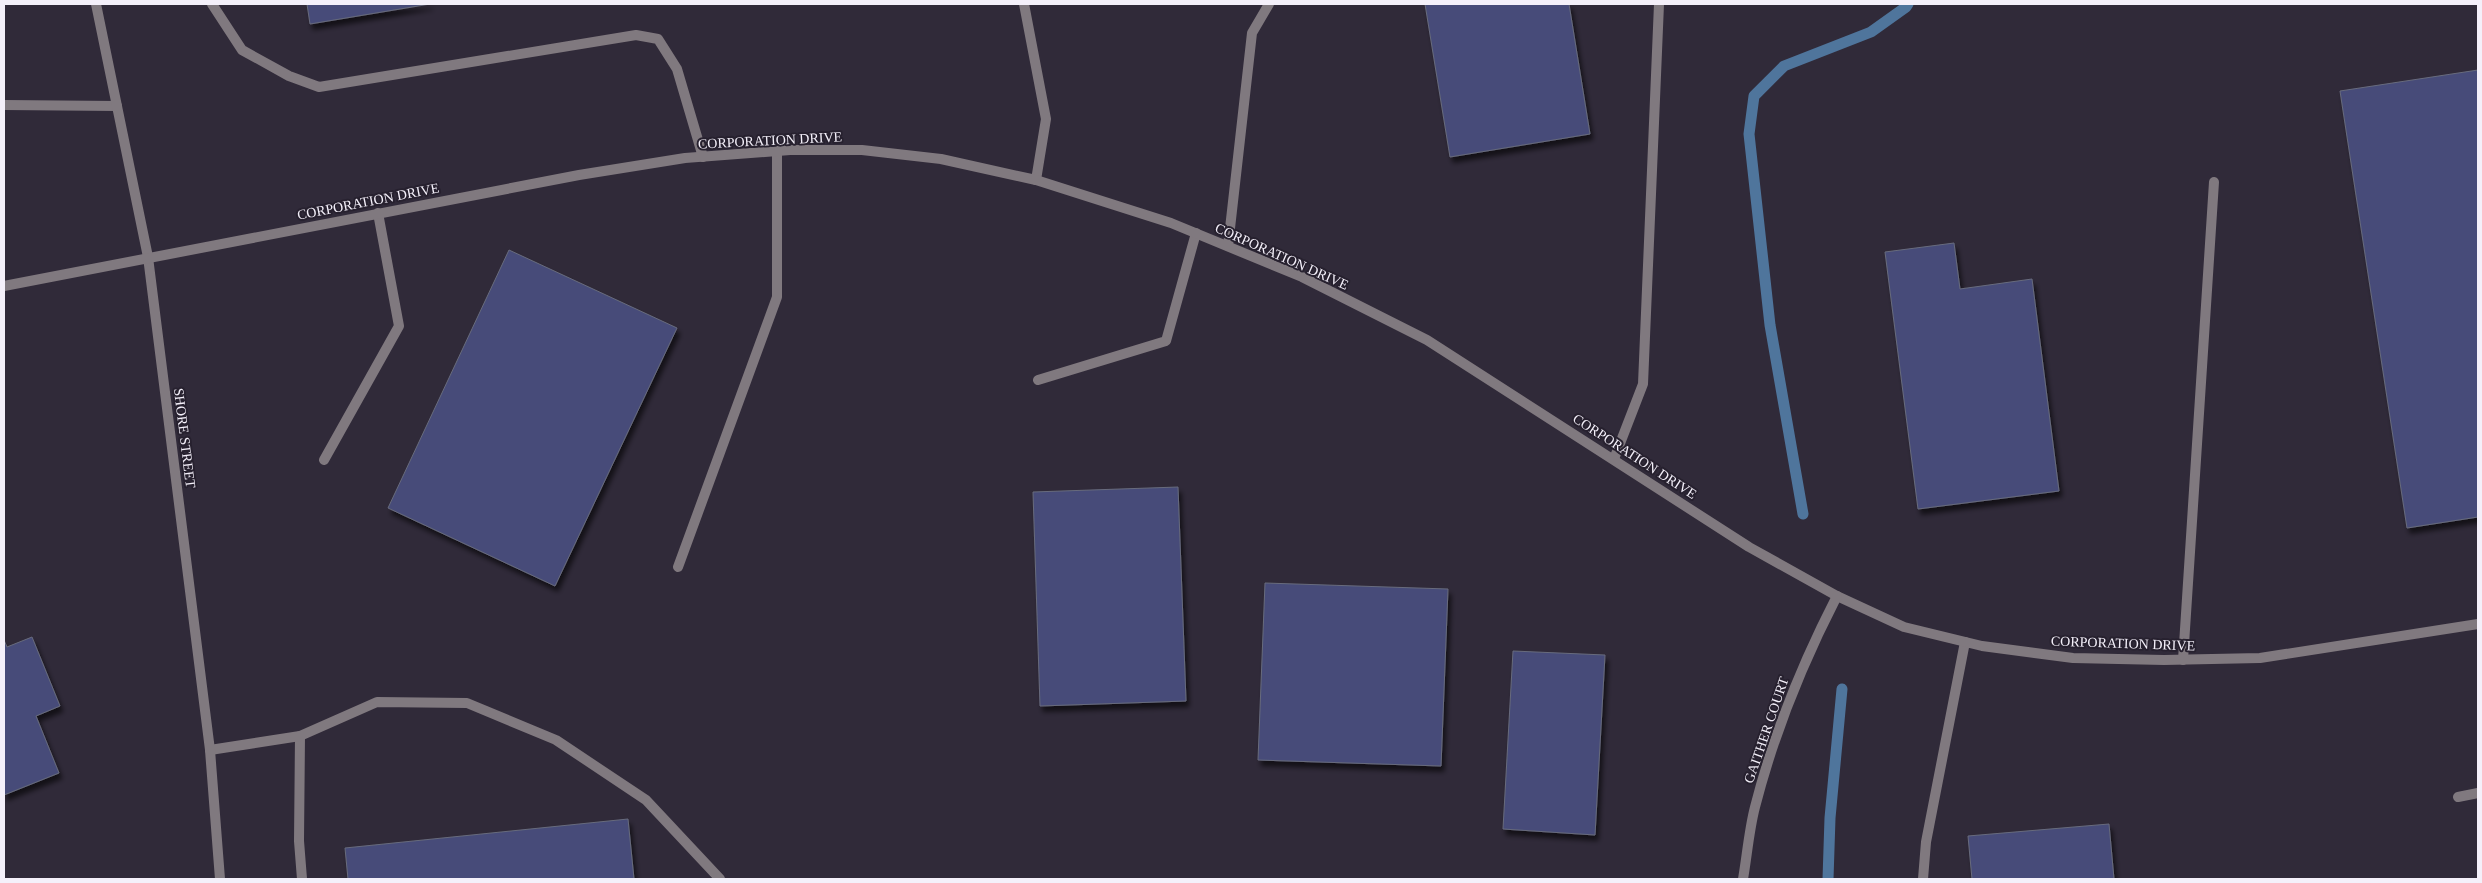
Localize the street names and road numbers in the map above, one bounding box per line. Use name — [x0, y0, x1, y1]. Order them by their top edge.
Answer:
street label: CORPORATION DRIVE — [698, 129, 842, 152]
street label: CORPORATION DRIVE — [296, 180, 440, 223]
street label: CORPORATION DRIVE — [1213, 220, 1351, 293]
street label: SHORE STREET — [171, 387, 198, 489]
street label: CORPORATION DRIVE — [1570, 411, 1699, 502]
street label: CORPORATION DRIVE — [2051, 633, 2195, 654]
street label: GAITHER COURT — [1741, 675, 1792, 785]

